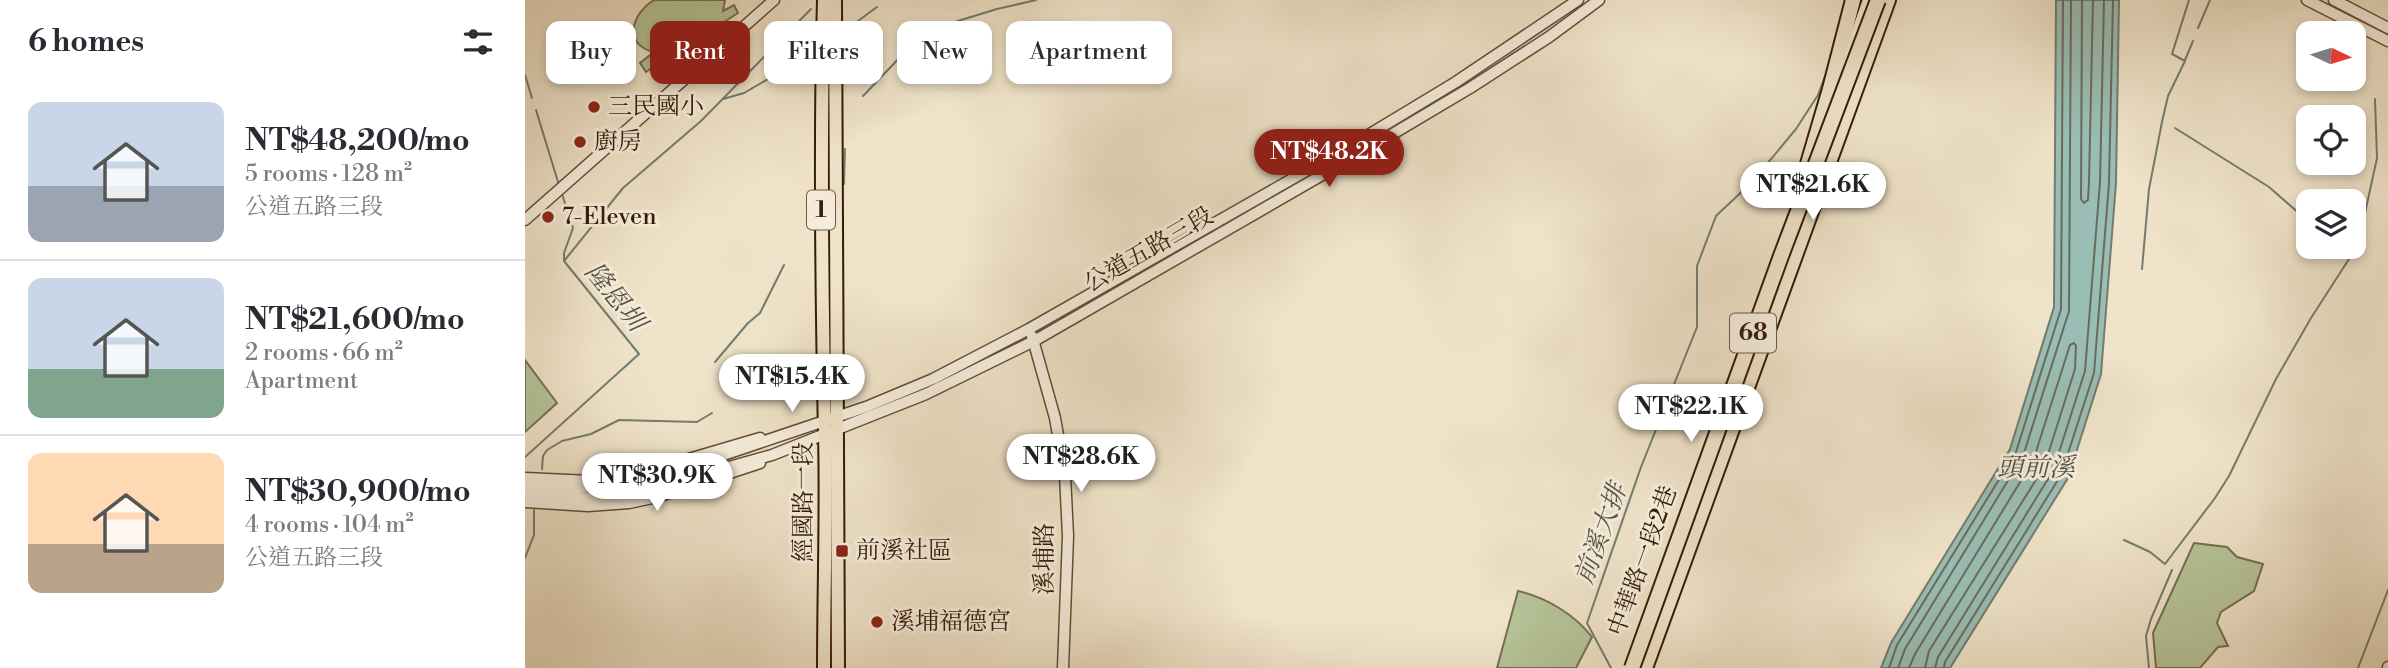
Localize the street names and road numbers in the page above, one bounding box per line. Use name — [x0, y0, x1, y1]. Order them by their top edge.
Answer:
road number: 1 — [807, 190, 835, 230]
street label: 公道五路三段 — [1079, 201, 1219, 299]
road number: 68 — [1730, 314, 1776, 352]
street label: 經國路一段 — [789, 442, 819, 562]
street label: 中華路一段2巷 — [1602, 482, 1684, 640]
street label: 溪埔路 — [1030, 523, 1060, 595]

